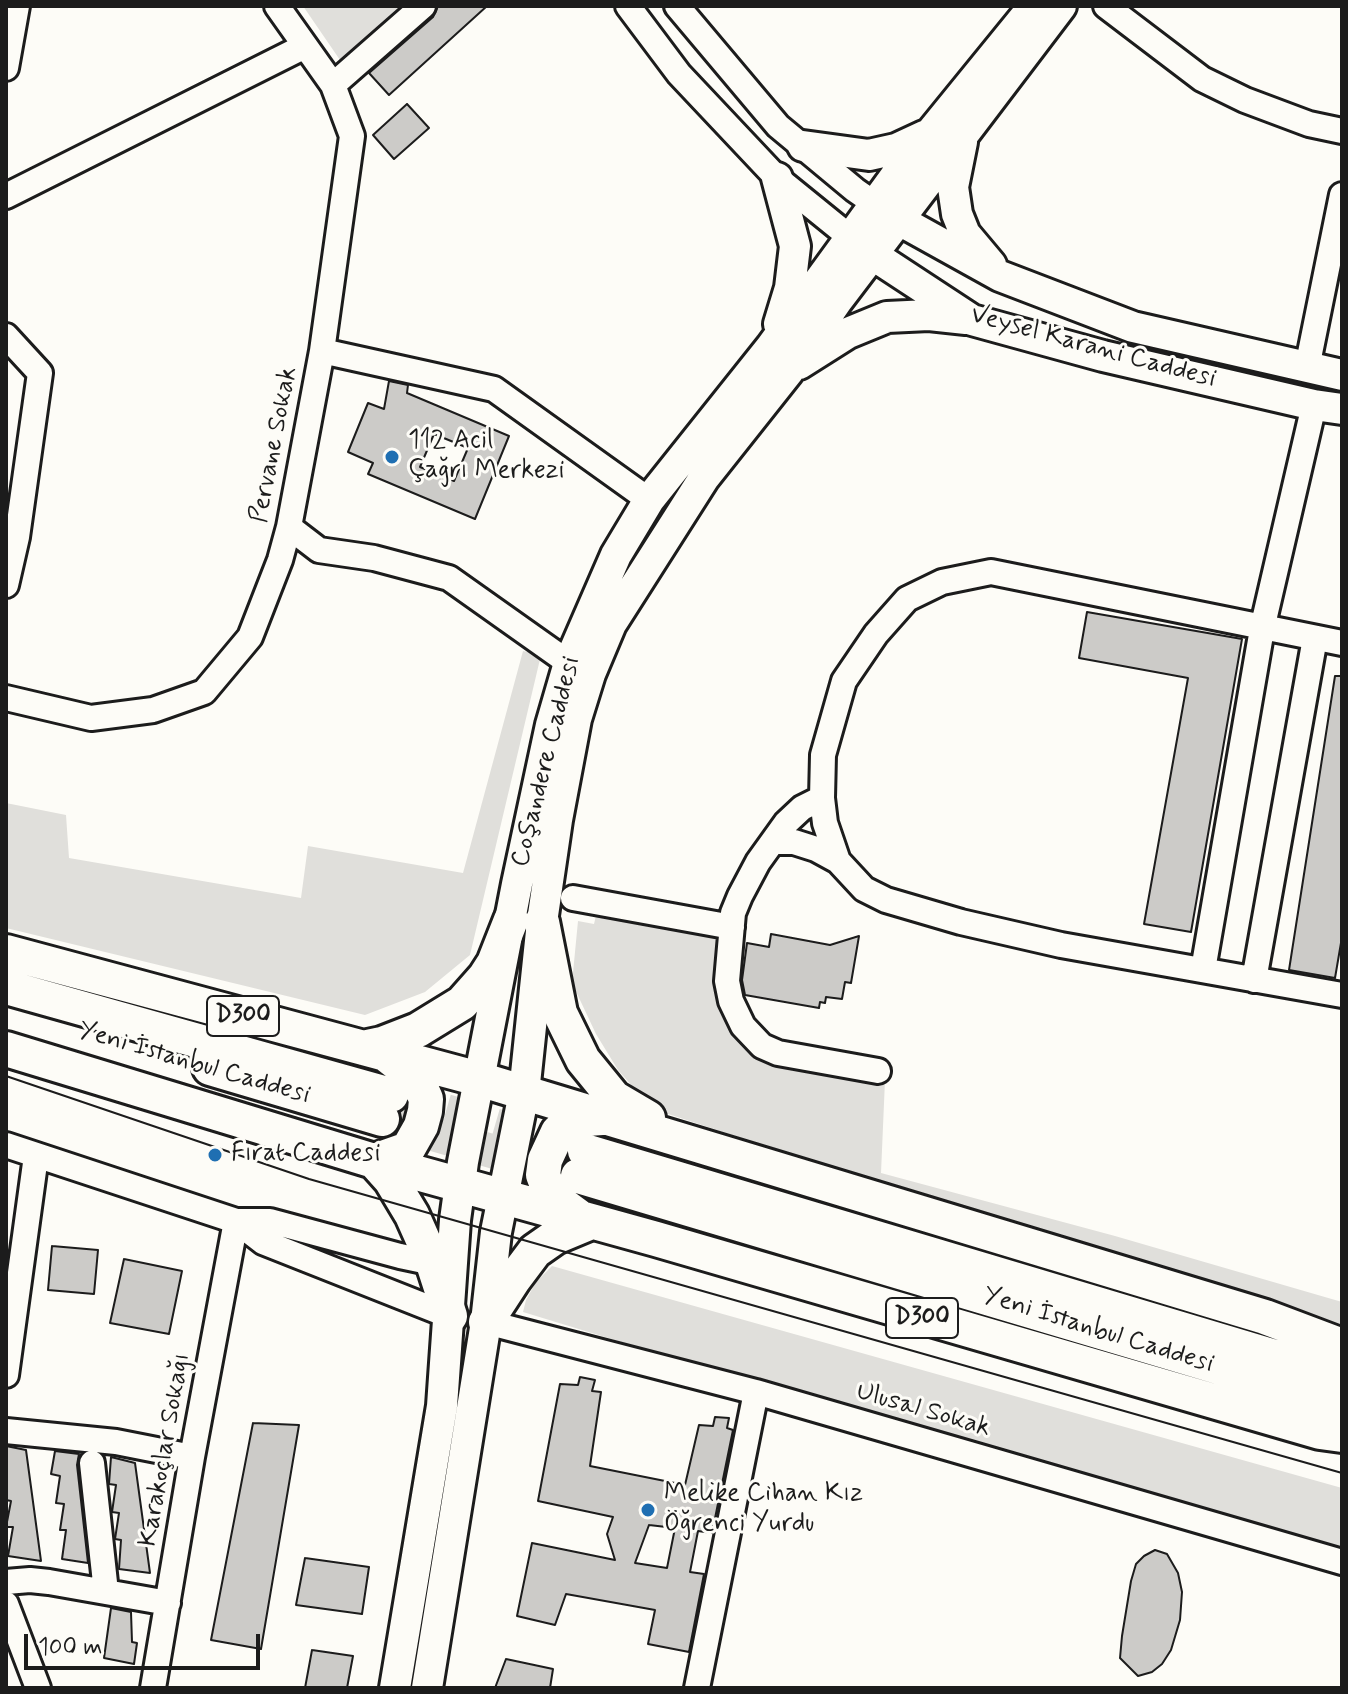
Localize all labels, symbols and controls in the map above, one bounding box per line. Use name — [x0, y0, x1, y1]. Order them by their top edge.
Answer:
street label: Veysel Karani Caddesi — [967, 300, 1219, 396]
street label: Pervane Sokak — [245, 364, 305, 526]
place label: 112 Acil Çağrı Merkezi — [408, 426, 565, 488]
marker: 112 Acil Çağrı Merkezi — [383, 448, 401, 466]
street label: Coşandere Caddesi — [506, 654, 588, 870]
road number: D300 — [207, 996, 279, 1036]
street label: Yeni İstanbul Caddesi — [74, 1016, 314, 1112]
place label: Fırat Caddesi — [231, 1139, 380, 1171]
marker: Fırat Caddesi — [206, 1146, 224, 1164]
street label: Yeni İstanbul Caddesi — [979, 1281, 1217, 1381]
road number: D300 — [886, 1298, 958, 1338]
street label: Karakoçlar Sokağı — [134, 1351, 198, 1549]
street label: Ulusal Sokak — [852, 1377, 994, 1445]
place label: Melike Cihan Kız Öğrenci Yurdu — [664, 1479, 863, 1540]
marker: Melike Cihan Kız Öğrenci Yurdu — [639, 1501, 657, 1519]
scale bar — [28, 1618, 264, 1668]
text: 100 m — [38, 1632, 102, 1663]

